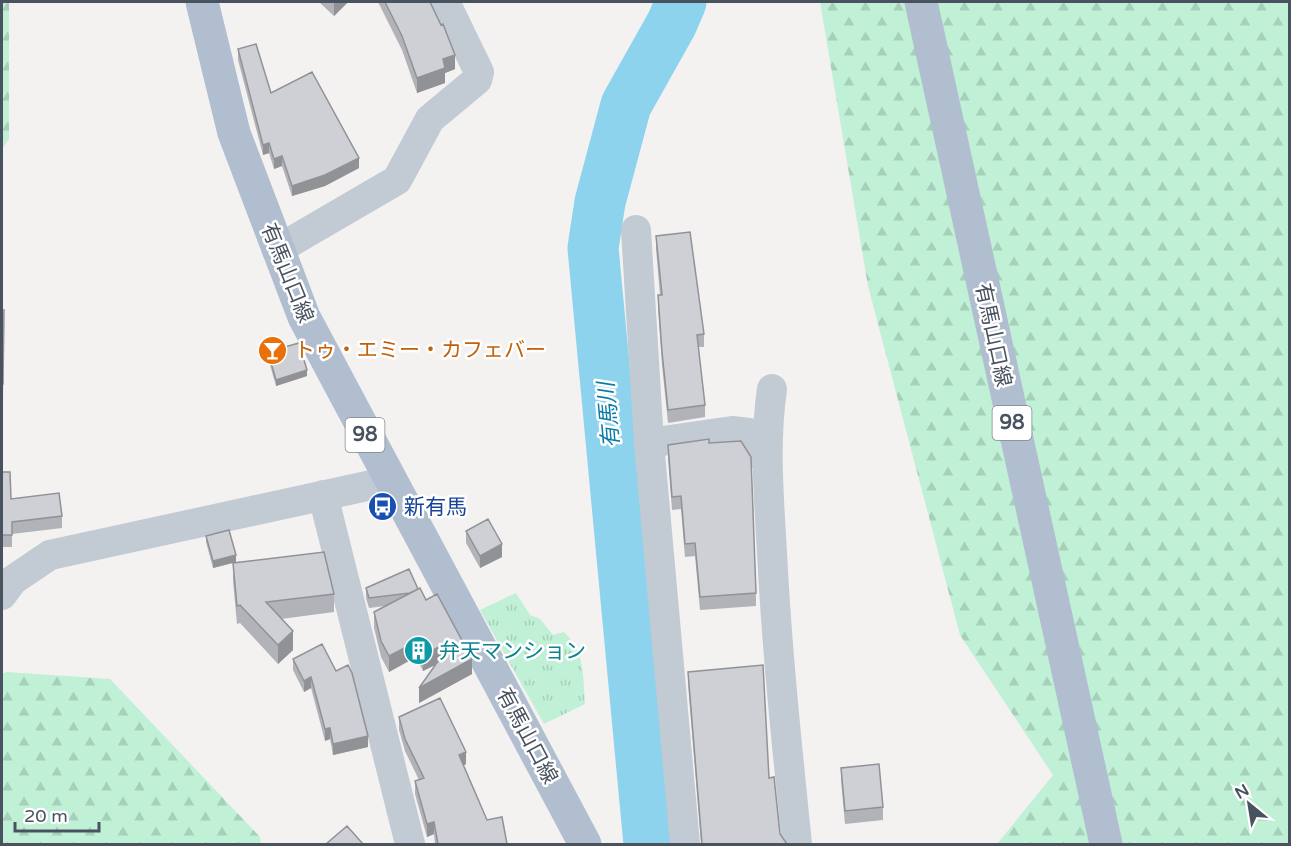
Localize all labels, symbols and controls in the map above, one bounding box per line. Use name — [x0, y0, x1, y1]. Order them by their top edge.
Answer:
street label: 有馬山口線 — [256, 220, 318, 326]
street label: 有馬山口線 — [970, 281, 1016, 389]
bar icon: トゥ・エミー・カフェバー — [257, 334, 289, 366]
place label: トゥ・エミー・カフェバー — [294, 338, 546, 363]
water label: 有馬川 — [593, 379, 625, 449]
road number: 98 — [992, 406, 1032, 440]
road number: 98 — [346, 418, 385, 452]
bus stop icon: 新有馬 — [367, 491, 399, 523]
place label: 新有馬 — [404, 495, 467, 520]
building icon: 弁天マンション — [402, 635, 434, 667]
place label: 弁天マンション — [439, 639, 586, 664]
street label: 有馬山口線 — [491, 684, 563, 788]
north arrow — [1219, 774, 1279, 834]
text: N — [1231, 780, 1253, 804]
scale bar — [15, 795, 99, 833]
text: 20 m — [24, 805, 68, 827]

